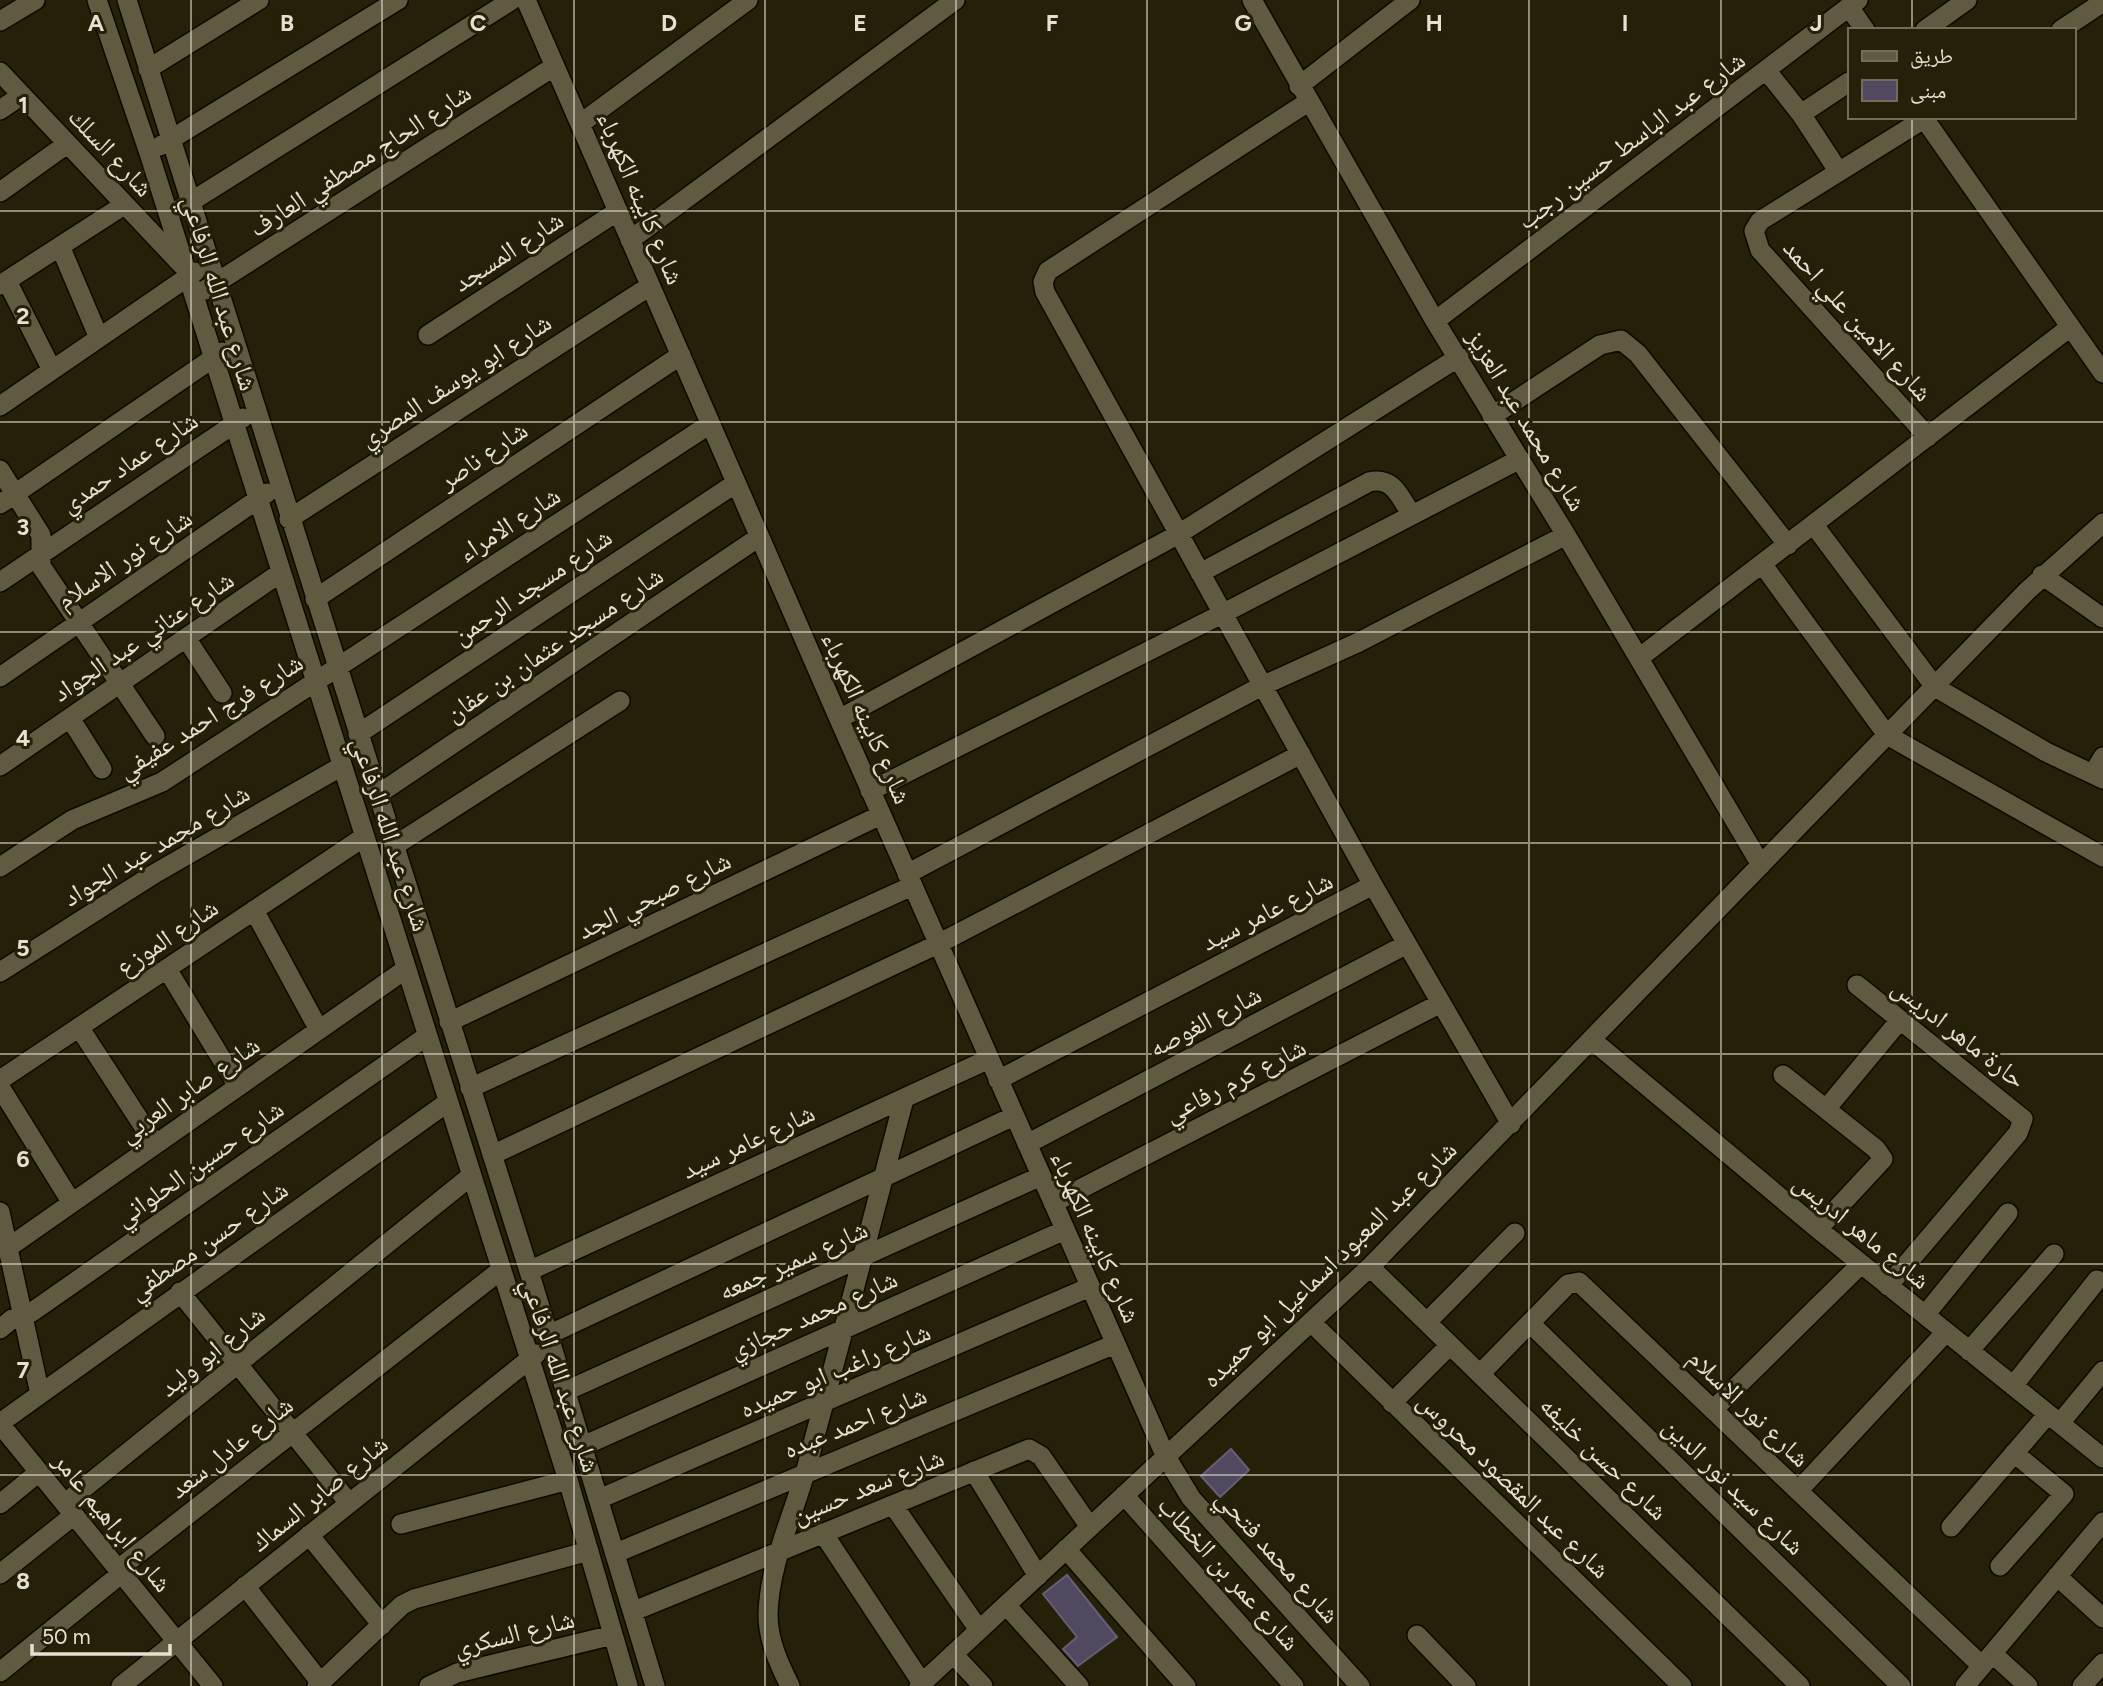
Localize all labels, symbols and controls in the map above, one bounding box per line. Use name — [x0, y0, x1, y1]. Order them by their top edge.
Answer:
text: A — [88, 9, 105, 37]
text: B — [280, 9, 294, 37]
text: C — [470, 9, 487, 37]
text: D — [661, 9, 677, 37]
text: E — [853, 9, 867, 37]
text: F — [1046, 9, 1059, 37]
text: G — [1234, 9, 1252, 37]
text: H — [1425, 9, 1443, 37]
text: I — [1622, 9, 1628, 37]
text: J — [1810, 9, 1822, 37]
legend — [1848, 28, 2075, 119]
text: طريق — [1910, 43, 1953, 69]
street label: شارع عبد الباسط حسين رجب — [1511, 44, 1751, 236]
street label: شارع الحاج مصطفي العارف — [243, 76, 480, 248]
text: مبنى — [1910, 78, 1946, 104]
text: 1 — [18, 91, 28, 119]
street label: شارع السلك — [62, 101, 160, 203]
street label: شارع كابينه الكهرباء — [590, 107, 692, 289]
street label: شارع عبد الله الرفاعي — [171, 192, 265, 396]
street label: شارع المسجد — [447, 203, 569, 299]
street label: شارع الامين علي احمد — [1773, 232, 1939, 411]
text: 2 — [16, 302, 30, 330]
street label: شارع ابو يوسف المصري — [353, 306, 560, 458]
street label: شارع محمد عبد العزيز — [1460, 322, 1594, 517]
street label: شارع عماد حمدي — [54, 404, 206, 524]
street label: شارع ناصر — [432, 414, 534, 497]
street label: شارع الامراء — [452, 479, 566, 569]
street label: شارع نور الاسلام — [50, 502, 199, 618]
text: 3 — [17, 513, 29, 541]
street label: شارع مسجد الرحمن — [446, 521, 618, 651]
street label: شارع مسجد عثمان بن عفان — [439, 559, 669, 729]
street label: شارع عناني عبد الجواد — [46, 563, 242, 712]
street label: شارع كابينه الكهرباء — [815, 627, 919, 809]
street label: شارع فرج احمد عفيفي — [111, 646, 311, 790]
text: 4 — [16, 724, 30, 752]
street label: شارع عبد الله الرفاعي — [340, 733, 437, 937]
street label: شارع محمد عبد الجواد — [57, 777, 255, 913]
street label: شارع صبحي الجد — [572, 844, 738, 950]
street label: شارع عامر سيد — [1196, 864, 1338, 958]
street label: شارع الموزع — [110, 891, 224, 983]
text: 5 — [16, 934, 30, 962]
street label: حارة ماهر ادريس — [1886, 971, 2032, 1095]
street label: شارع الغوصه — [1143, 978, 1267, 1064]
street label: شارع صابر العربي — [112, 1029, 268, 1153]
street label: شارع كرم رفاعي — [1159, 1031, 1313, 1134]
street label: شارع حسين الحلواني — [108, 1093, 292, 1237]
street label: شارع عامر سيد — [676, 1096, 820, 1186]
street label: شارع عبد المعبود اسماعيل ابو حميده — [1195, 1134, 1463, 1394]
text: 6 — [16, 1145, 30, 1173]
street label: شارع كابينه الكهرباء — [1044, 1146, 1148, 1328]
street label: شارع ماهر ادريس — [1787, 1166, 1937, 1296]
street label: شارع حسن مصطفي — [122, 1173, 297, 1311]
street label: شارع سمير جمعه — [714, 1213, 872, 1307]
street label: شارع محمد حجازي — [724, 1263, 904, 1370]
street label: شارع عبد الله الرفاعي — [510, 1274, 607, 1478]
street label: شارع ابو وليد — [153, 1299, 271, 1403]
street label: شارع راغب ابو حميده — [735, 1315, 935, 1425]
street label: شارع نور الاسلام — [1680, 1342, 1817, 1475]
text: 7 — [17, 1356, 30, 1384]
street label: شارع احمد عبده — [779, 1379, 931, 1465]
street label: شارع عبد المقصود محروس — [1411, 1385, 1617, 1585]
street label: شارع عادل سعد — [163, 1389, 299, 1505]
street label: شارع حسن خليفه — [1533, 1389, 1675, 1527]
street label: شارع سيد نور الدين — [1656, 1410, 1812, 1562]
street label: شارع صابر السماك — [244, 1428, 394, 1558]
street label: شارع سعد حسين — [787, 1441, 949, 1531]
street label: شارع ابراهيم عامر — [45, 1445, 179, 1599]
street label: شارع محمد فتحي — [1206, 1482, 1347, 1633]
street label: شارع عمر بن الخطاب — [1151, 1489, 1307, 1657]
text: 8 — [16, 1567, 30, 1595]
street label: شارع السكري — [450, 1603, 579, 1668]
scale bar — [32, 1612, 170, 1656]
text: 50 m — [42, 1624, 91, 1649]

